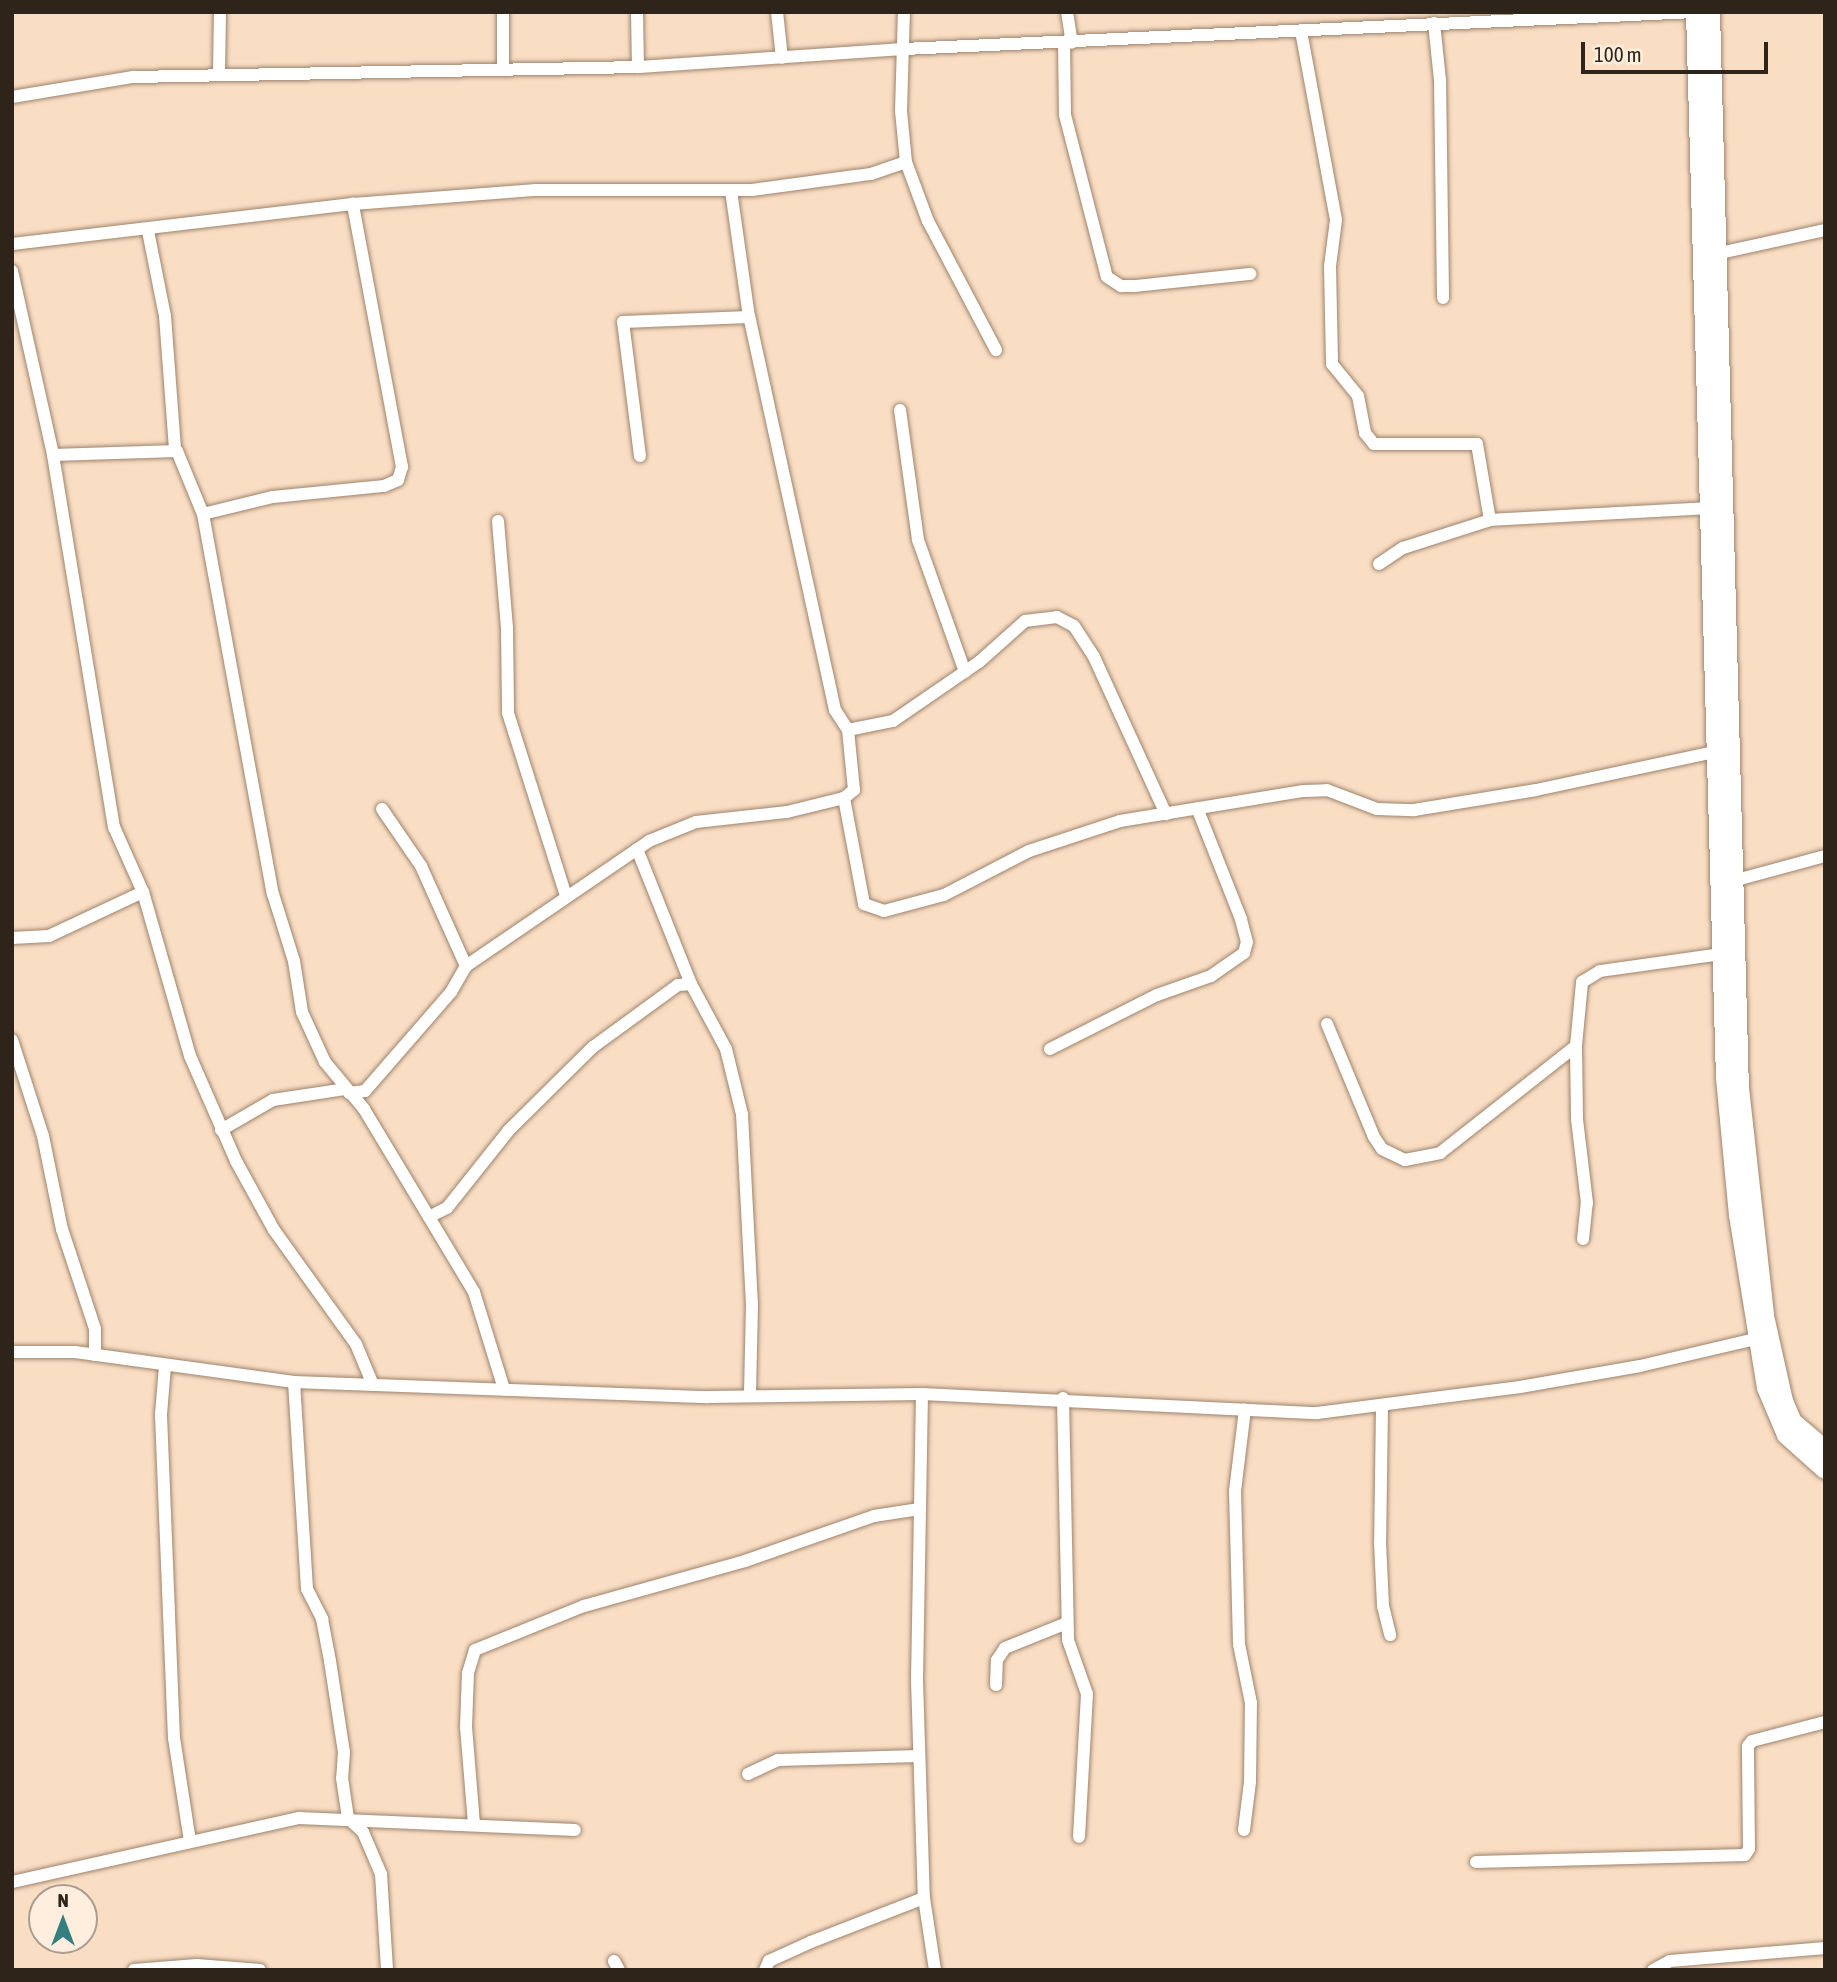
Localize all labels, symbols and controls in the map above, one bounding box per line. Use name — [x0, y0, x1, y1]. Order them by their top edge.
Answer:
scale bar — [1585, 28, 1772, 72]
text: 100 m — [1594, 42, 1642, 66]
north arrow — [28, 1884, 98, 1954]
text: N — [57, 1889, 69, 1911]

